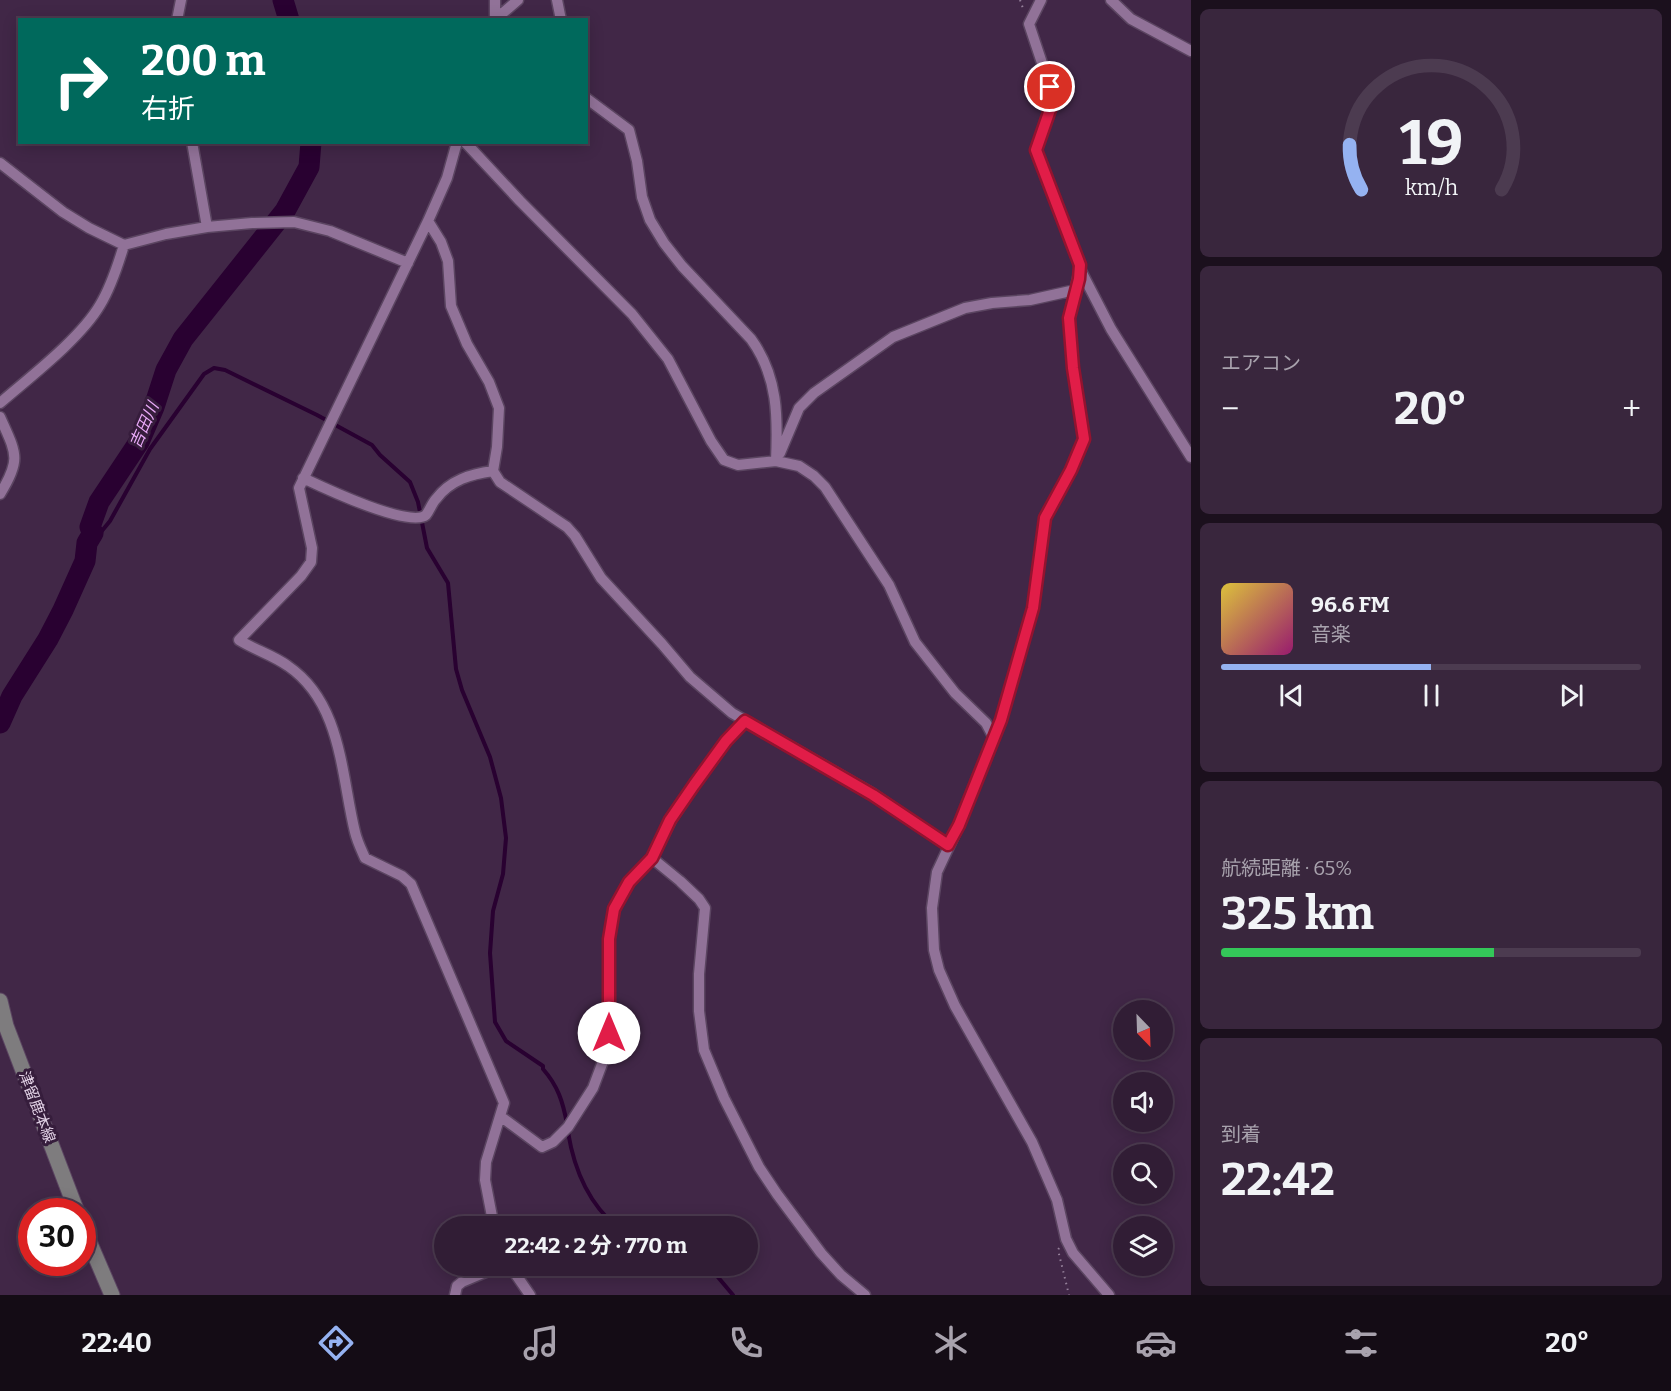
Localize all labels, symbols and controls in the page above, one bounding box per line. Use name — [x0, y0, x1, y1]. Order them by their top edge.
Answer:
text: 200 m — [141, 36, 266, 86]
icon: right — [42, 42, 120, 120]
pin — [1024, 61, 1075, 112]
icon: arrive — [1033, 70, 1066, 103]
text: 右折 — [141, 93, 195, 125]
text: 19 — [1399, 106, 1463, 181]
text: km/h — [1404, 175, 1458, 201]
text: エアコン — [1221, 351, 1301, 375]
text: 20° — [1394, 382, 1467, 436]
text: − — [1221, 389, 1239, 429]
text: + — [1622, 389, 1641, 429]
water label: 吉田川 — [126, 397, 163, 451]
text: 96.6 FM — [1311, 591, 1390, 618]
text: 音楽 — [1311, 622, 1351, 646]
icon: previous — [1275, 679, 1308, 712]
icon: pause — [1415, 679, 1448, 712]
icon: next — [1555, 679, 1588, 712]
text: 航続距離 · 65% — [1221, 856, 1352, 880]
text: 325 km — [1221, 887, 1374, 941]
north arrow — [1113, 1000, 1173, 1060]
map controls — [1113, 1000, 1173, 1276]
position arrow — [577, 1001, 641, 1065]
street label: 津留鹿本線 — [15, 1069, 59, 1145]
button: sound — [1113, 1072, 1173, 1132]
text: 到着 — [1221, 1122, 1261, 1146]
button: search — [1113, 1144, 1173, 1204]
text: 22:42 — [1221, 1153, 1335, 1207]
speed limit sign: 30 — [18, 1198, 96, 1276]
button: layers — [1113, 1216, 1173, 1276]
text: 22:42 · 2 分 · 770 m — [505, 1232, 687, 1259]
icon: directions — [315, 1322, 357, 1364]
icon: music — [520, 1322, 562, 1364]
icon: phone — [725, 1322, 767, 1364]
icon: climate — [930, 1322, 972, 1364]
icon: car — [1135, 1322, 1177, 1364]
icon: filters — [1340, 1322, 1382, 1364]
text: 22:40 — [82, 1327, 152, 1359]
text: 20° — [1545, 1327, 1589, 1359]

